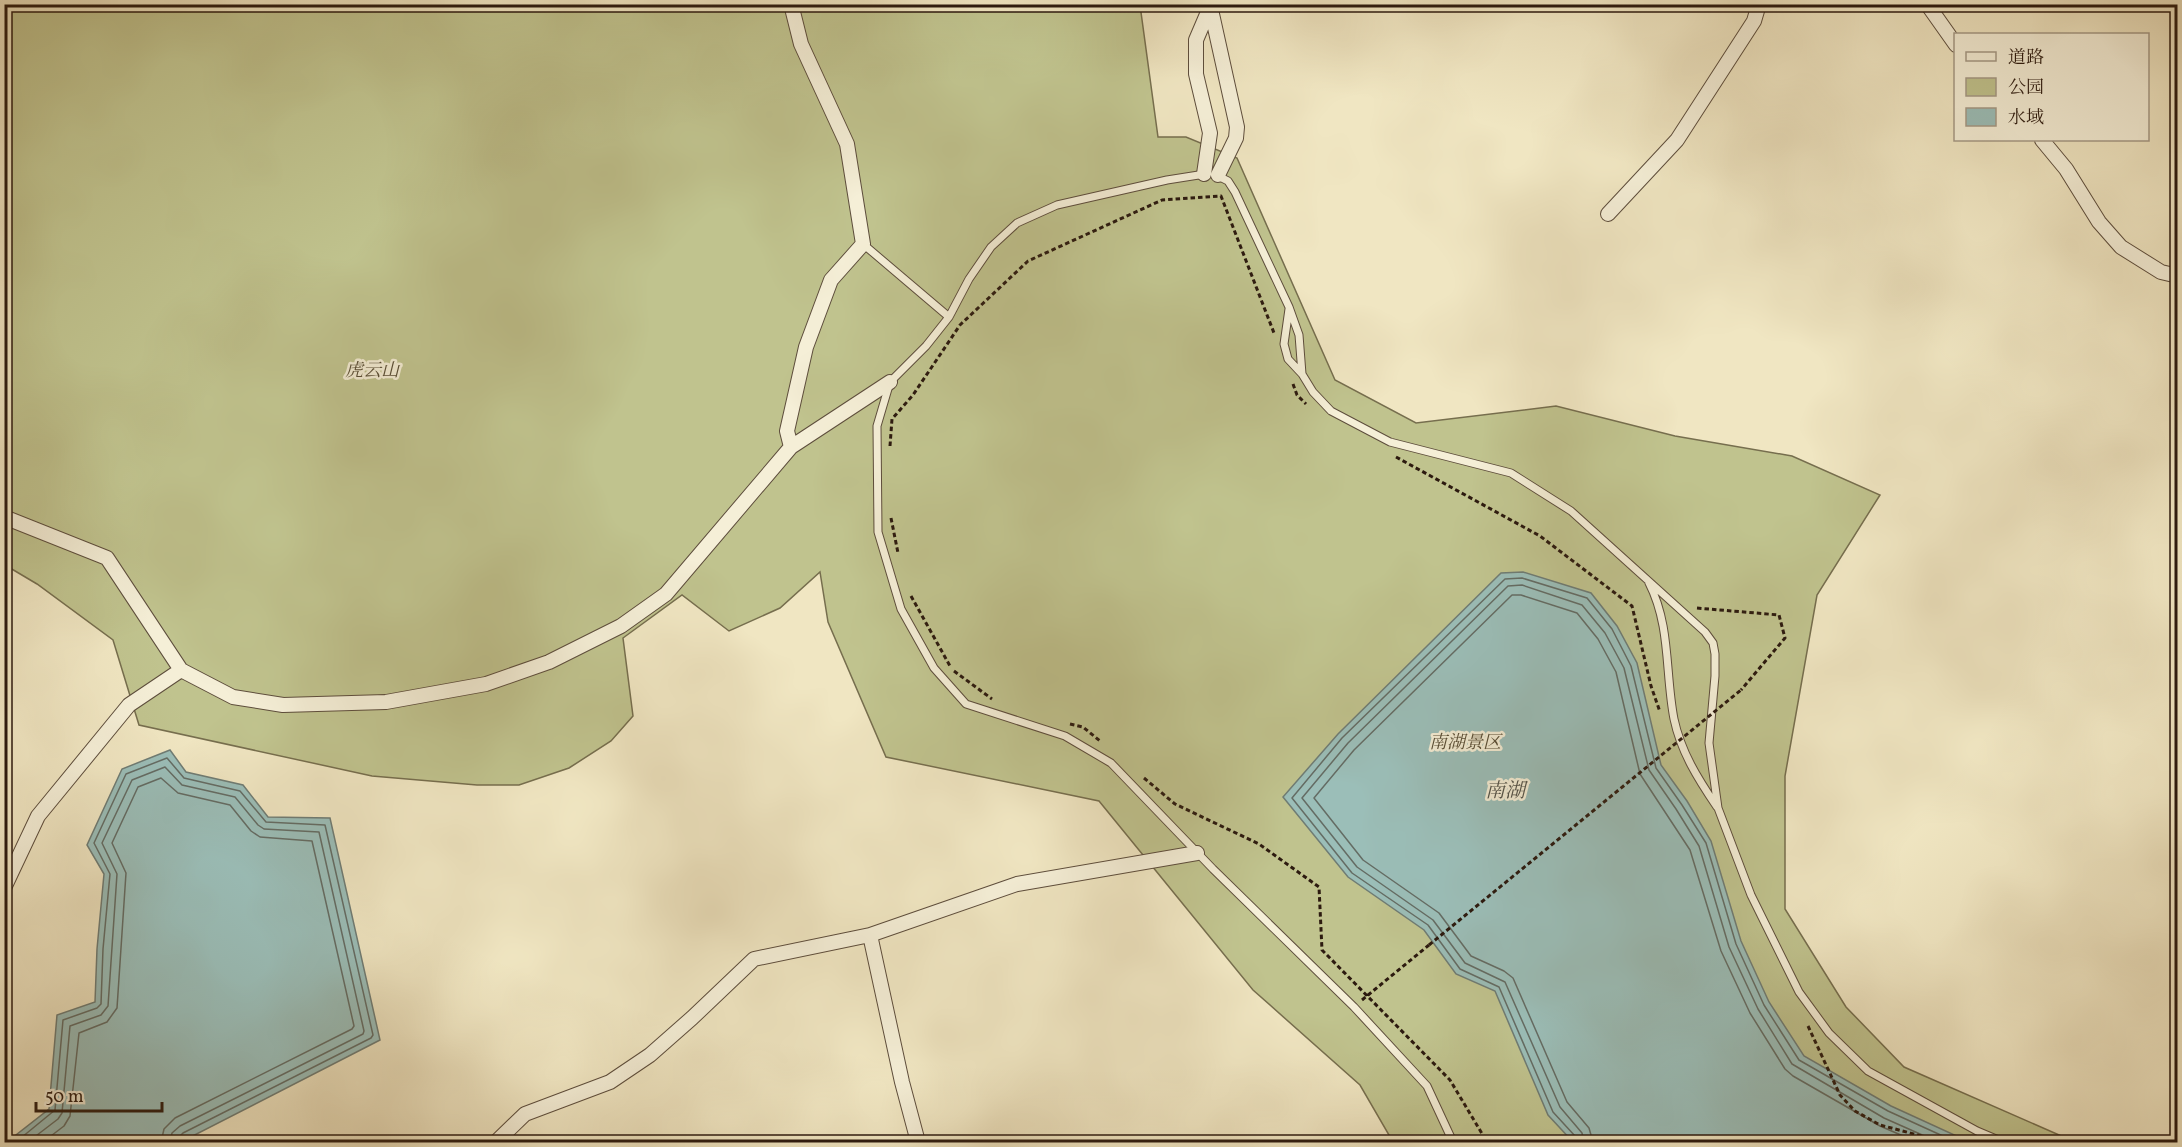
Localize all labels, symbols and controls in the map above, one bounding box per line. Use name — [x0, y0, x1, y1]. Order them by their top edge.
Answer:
legend — [1954, 33, 2149, 141]
text: 道路 — [2008, 46, 2044, 71]
text: 公园 — [2008, 76, 2044, 101]
text: 水域 — [2008, 106, 2044, 131]
park label: 虎云山 — [345, 359, 401, 384]
park label: 南湖景区 — [1429, 731, 1503, 756]
water label: 南湖 — [1485, 778, 1528, 806]
scale bar — [36, 1075, 162, 1113]
text: 50 m — [45, 1085, 84, 1110]

